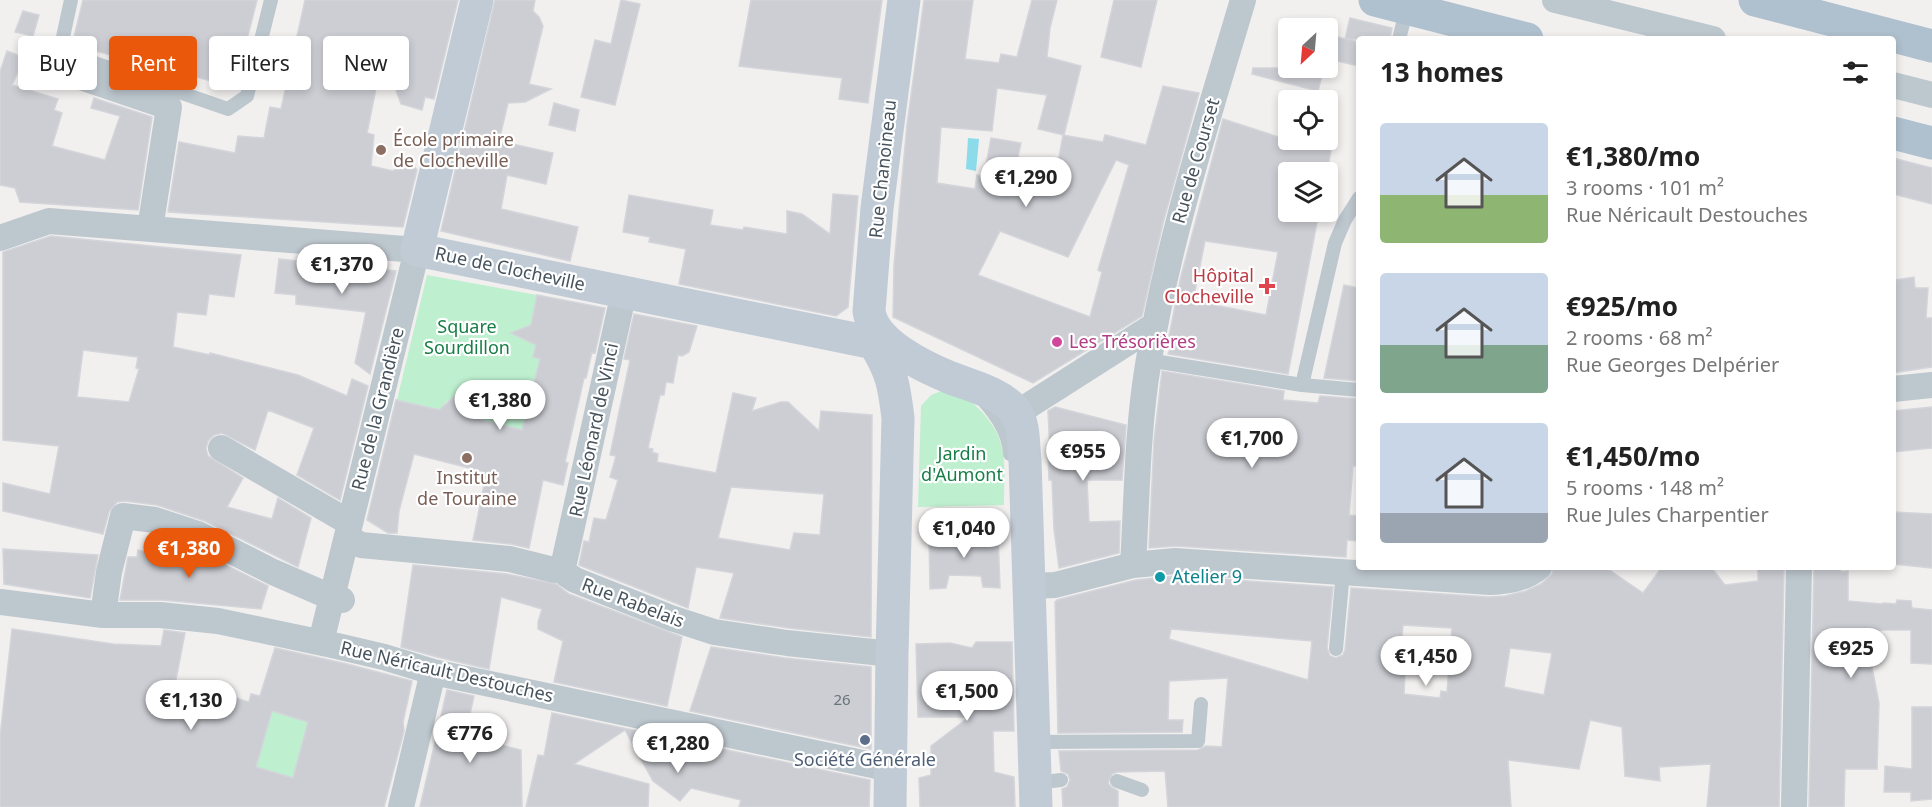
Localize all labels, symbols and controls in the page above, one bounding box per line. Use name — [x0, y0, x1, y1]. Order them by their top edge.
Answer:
north arrow — [1278, 18, 1338, 78]
map controls — [1278, 18, 1338, 222]
chip: Buy — [18, 36, 97, 90]
chip: Rent — [109, 36, 197, 90]
chip: Filters — [209, 36, 311, 90]
chip: New — [323, 36, 409, 90]
text: 13 homes — [1380, 54, 1504, 90]
icon: filters — [1839, 56, 1872, 89]
button: locate — [1278, 90, 1338, 150]
street label: Rue de Courset — [1166, 95, 1225, 226]
street label: Rue Chanoineau — [863, 99, 901, 239]
place label: École primaire de Clocheville — [393, 127, 514, 172]
text: €1,380/mo — [1566, 138, 1700, 174]
marker: École primaire de Clocheville — [374, 143, 388, 157]
icon: home — [1428, 147, 1500, 219]
pin: €1,290 — [977, 157, 1075, 208]
button: layers — [1278, 162, 1338, 222]
text: €1,290 — [995, 163, 1057, 190]
text: 3 rooms · 101 m² — [1566, 174, 1724, 201]
text: Rue Néricault Destouches — [1566, 201, 1808, 228]
street label: Rue de Clocheville — [433, 240, 587, 296]
pin: €1,370 — [293, 244, 391, 295]
text: €1,370 — [311, 250, 373, 277]
place label: Hôpital Clocheville — [1164, 263, 1254, 308]
marker: Hôpital Clocheville — [1258, 277, 1276, 295]
text: €925/mo — [1566, 288, 1678, 324]
icon: home — [1428, 297, 1500, 369]
park label: Square Sourdillon — [424, 314, 510, 359]
text: 2 rooms · 68 m² — [1566, 324, 1713, 351]
street label: Rue de la Grandière — [345, 325, 409, 493]
place label: Les Trésorières — [1069, 329, 1196, 353]
marker: Les Trésorières — [1050, 335, 1064, 349]
street label: Rue Léonard de Vinci — [563, 341, 623, 519]
text: Rue Georges Delpérier — [1566, 351, 1779, 378]
pin: €1,380 — [451, 380, 549, 431]
text: €1,380 — [469, 386, 531, 413]
pin: €1,700 — [1203, 418, 1301, 469]
text: €1,700 — [1221, 424, 1283, 451]
pin: €955 — [1047, 431, 1119, 482]
text: €955 — [1060, 437, 1106, 464]
text: €1,450/mo — [1566, 438, 1700, 474]
park label: Jardin d'Aumont — [921, 441, 1003, 486]
icon: home — [1428, 447, 1500, 519]
marker: Institut de Touraine — [460, 451, 474, 465]
place label: Institut de Touraine — [417, 465, 517, 510]
text: 5 rooms · 148 m² — [1566, 474, 1724, 501]
text: Rue Jules Charpentier — [1566, 501, 1769, 528]
pin: €1,040 — [915, 508, 1013, 559]
text: €1,040 — [933, 514, 995, 541]
pin: €1,380 — [140, 528, 238, 579]
text: €1,380 — [158, 534, 220, 561]
place label: Atelier 9 — [1172, 564, 1242, 588]
marker: Atelier 9 — [1153, 570, 1167, 584]
street label: Rue Rabelais — [579, 572, 688, 633]
pin: €925 — [1815, 628, 1887, 679]
text: €925 — [1828, 634, 1874, 661]
street label: Rue Néricault Destouches — [338, 635, 556, 707]
pin: €1,450 — [1377, 636, 1475, 687]
text: €1,450 — [1395, 642, 1457, 669]
pin: €1,500 — [918, 671, 1016, 722]
text: €1,500 — [936, 677, 998, 704]
pin: €1,130 — [142, 680, 240, 731]
text: €1,130 — [160, 686, 222, 713]
house number: 26 — [833, 689, 851, 709]
pin: €776 — [434, 713, 506, 764]
text: €776 — [447, 719, 493, 746]
pin: €1,280 — [629, 723, 727, 774]
text: €1,280 — [647, 729, 709, 756]
marker: Société Générale — [858, 733, 872, 747]
place label: Société Générale — [794, 747, 936, 771]

